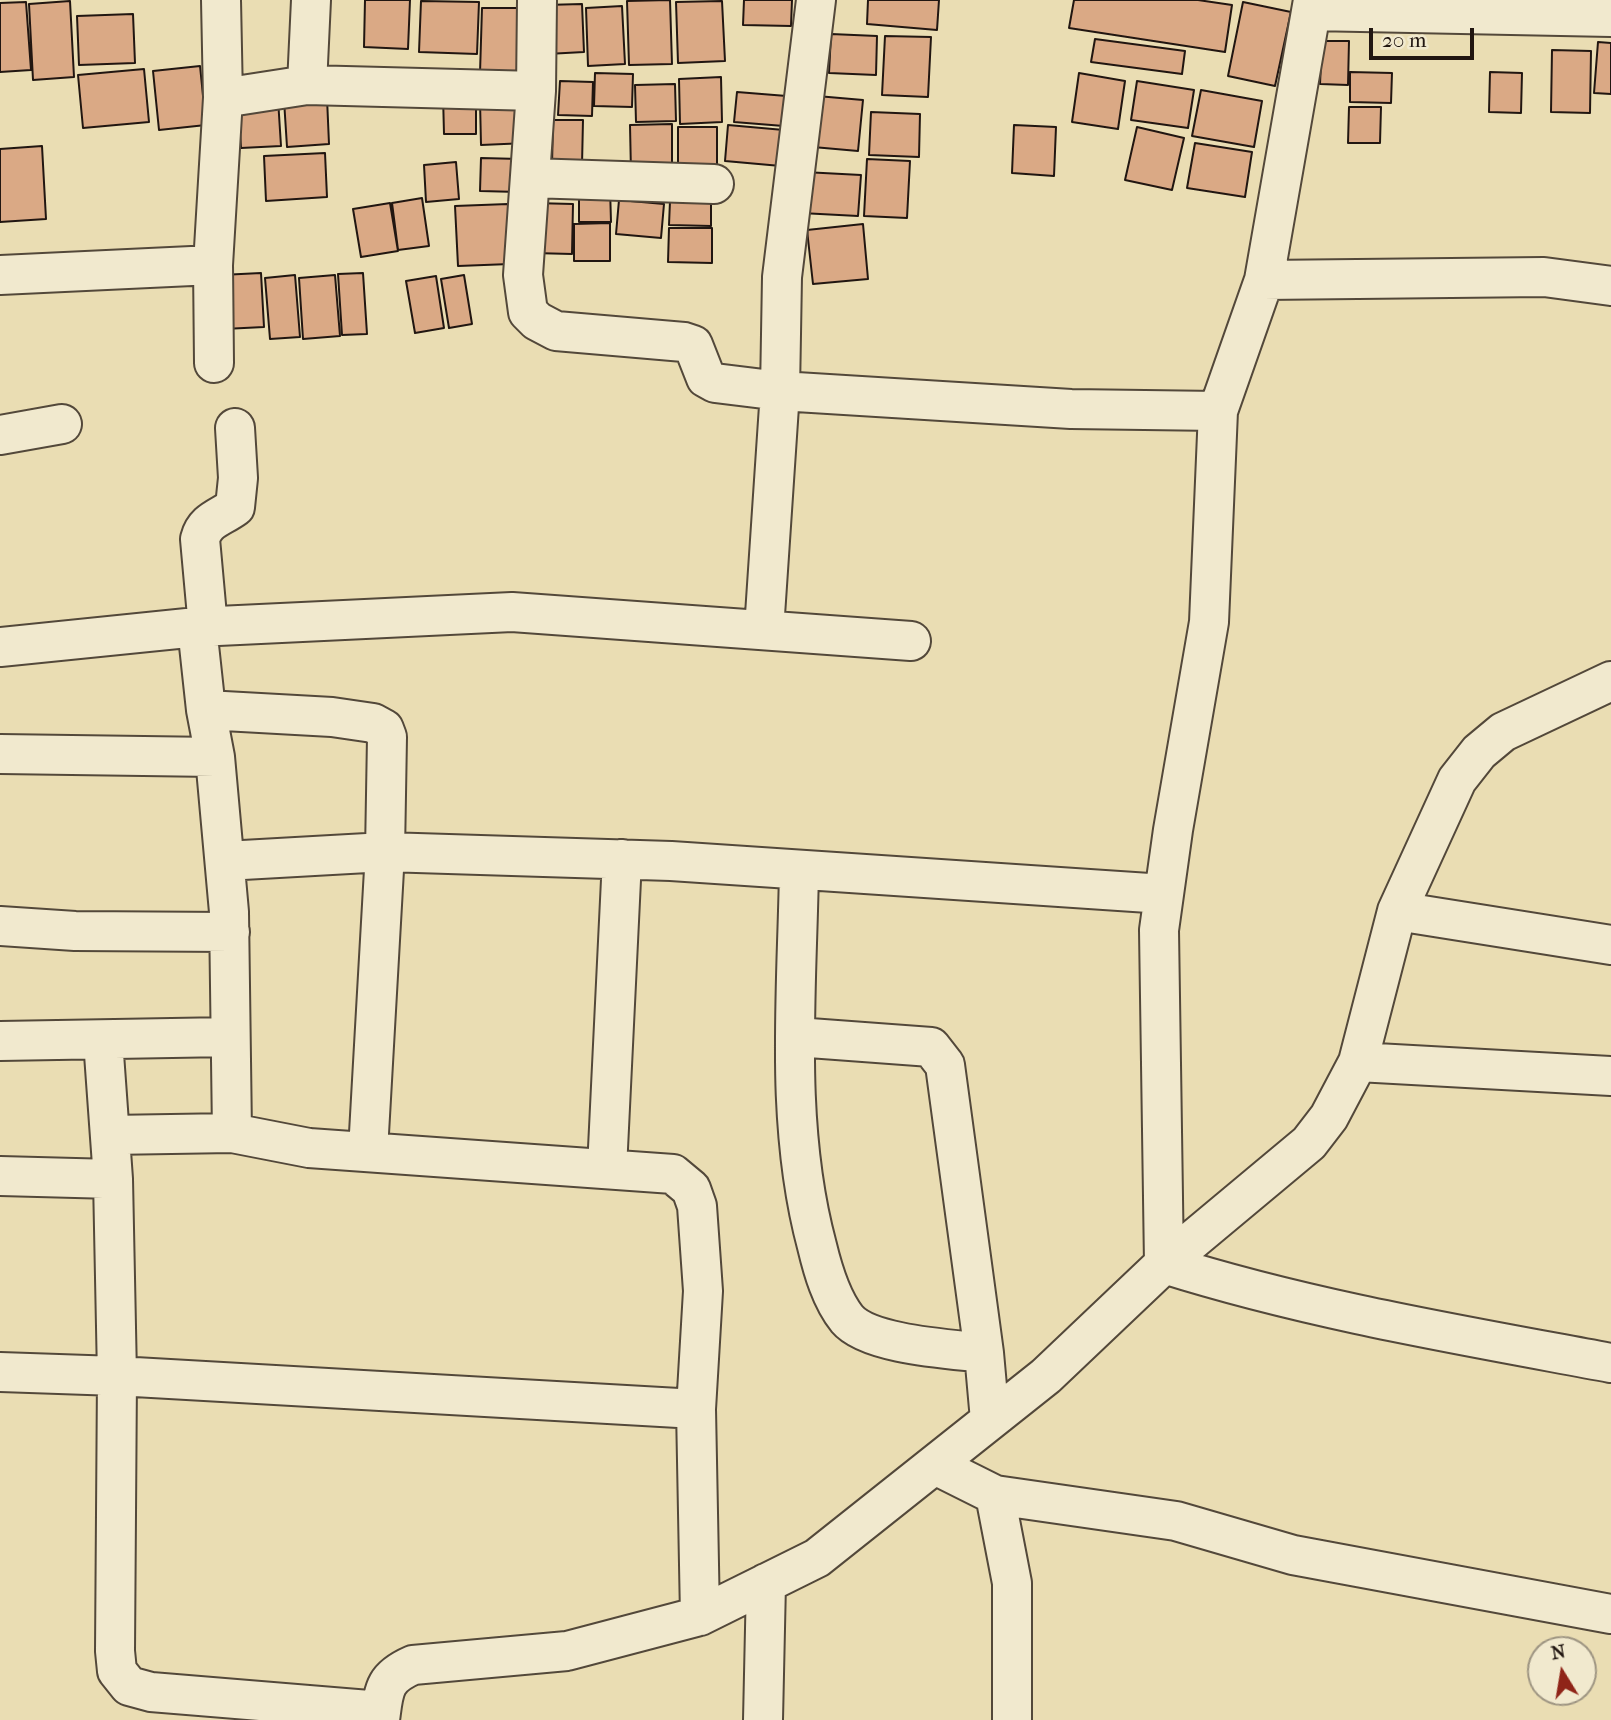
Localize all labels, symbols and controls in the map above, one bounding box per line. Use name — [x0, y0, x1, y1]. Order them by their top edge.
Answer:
scale bar — [1373, 14, 1478, 58]
text: 20 m — [1382, 28, 1426, 52]
north arrow — [1527, 1636, 1597, 1706]
text: N — [1549, 1640, 1568, 1665]

